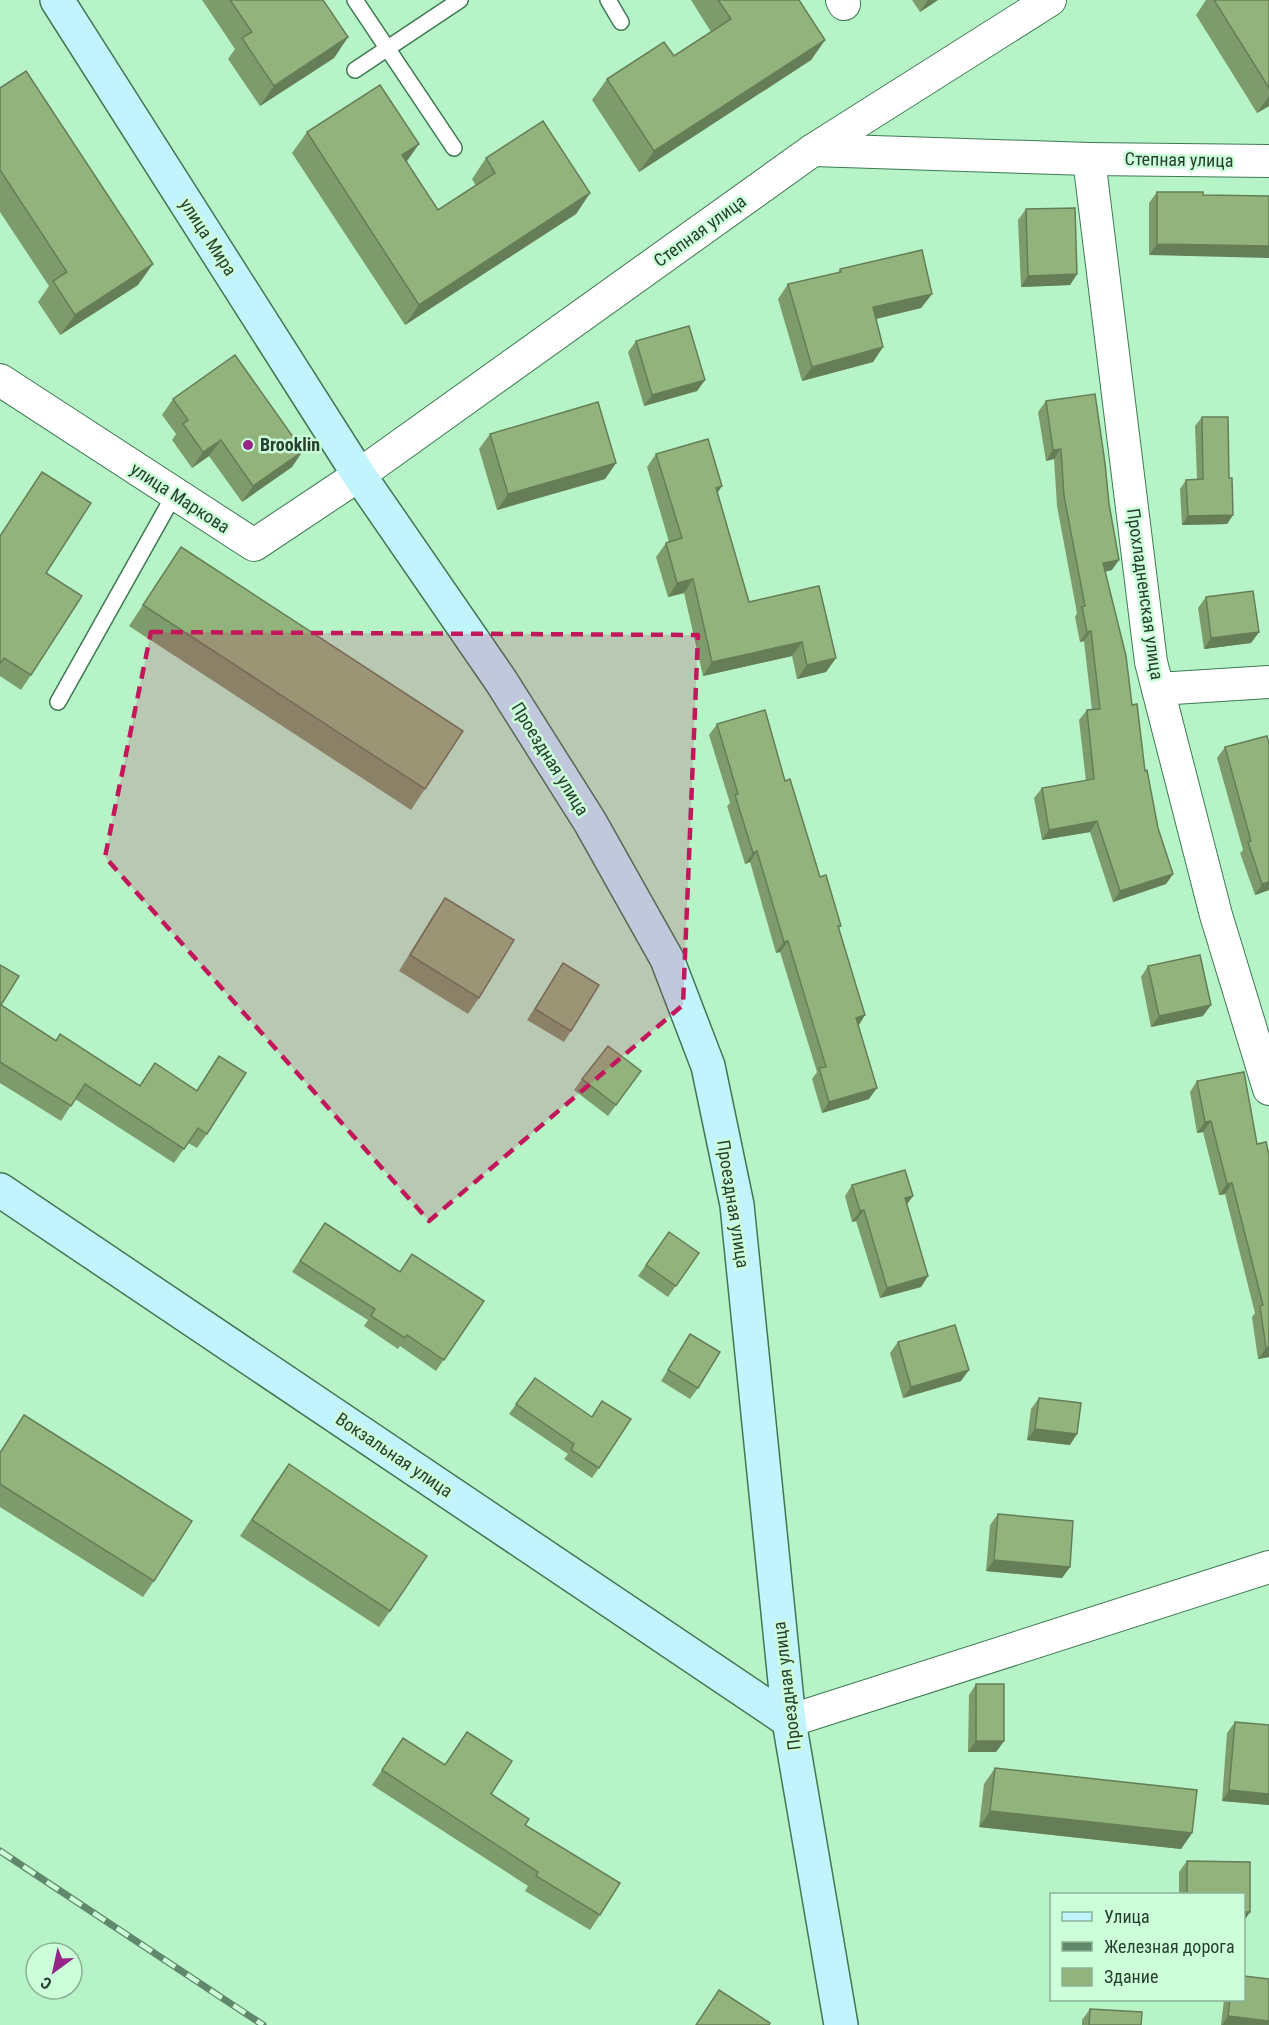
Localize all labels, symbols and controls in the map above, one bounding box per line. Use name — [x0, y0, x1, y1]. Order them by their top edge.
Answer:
street label: Степная улица — [1124, 148, 1234, 171]
street label: Степная улица — [649, 190, 750, 271]
street label: улица Мира — [176, 194, 241, 279]
place label: Brooklin — [260, 434, 320, 455]
marker: Brooklin — [241, 438, 255, 452]
street label: улица Маркова — [127, 458, 234, 537]
street label: Прохладненская улица — [1123, 507, 1168, 681]
street label: Проездная улица — [507, 698, 594, 819]
street label: Проездная улица — [713, 1138, 754, 1269]
street label: Вокзальная улица — [332, 1408, 457, 1501]
street label: Проездная улица — [768, 1621, 805, 1752]
legend — [1050, 1893, 1245, 2001]
text: Улица — [1104, 1906, 1150, 1927]
text: Железная дорога — [1104, 1936, 1235, 1957]
north arrow — [24, 1941, 84, 2001]
text: Здание — [1104, 1966, 1158, 1987]
text: С — [37, 1973, 55, 1994]

